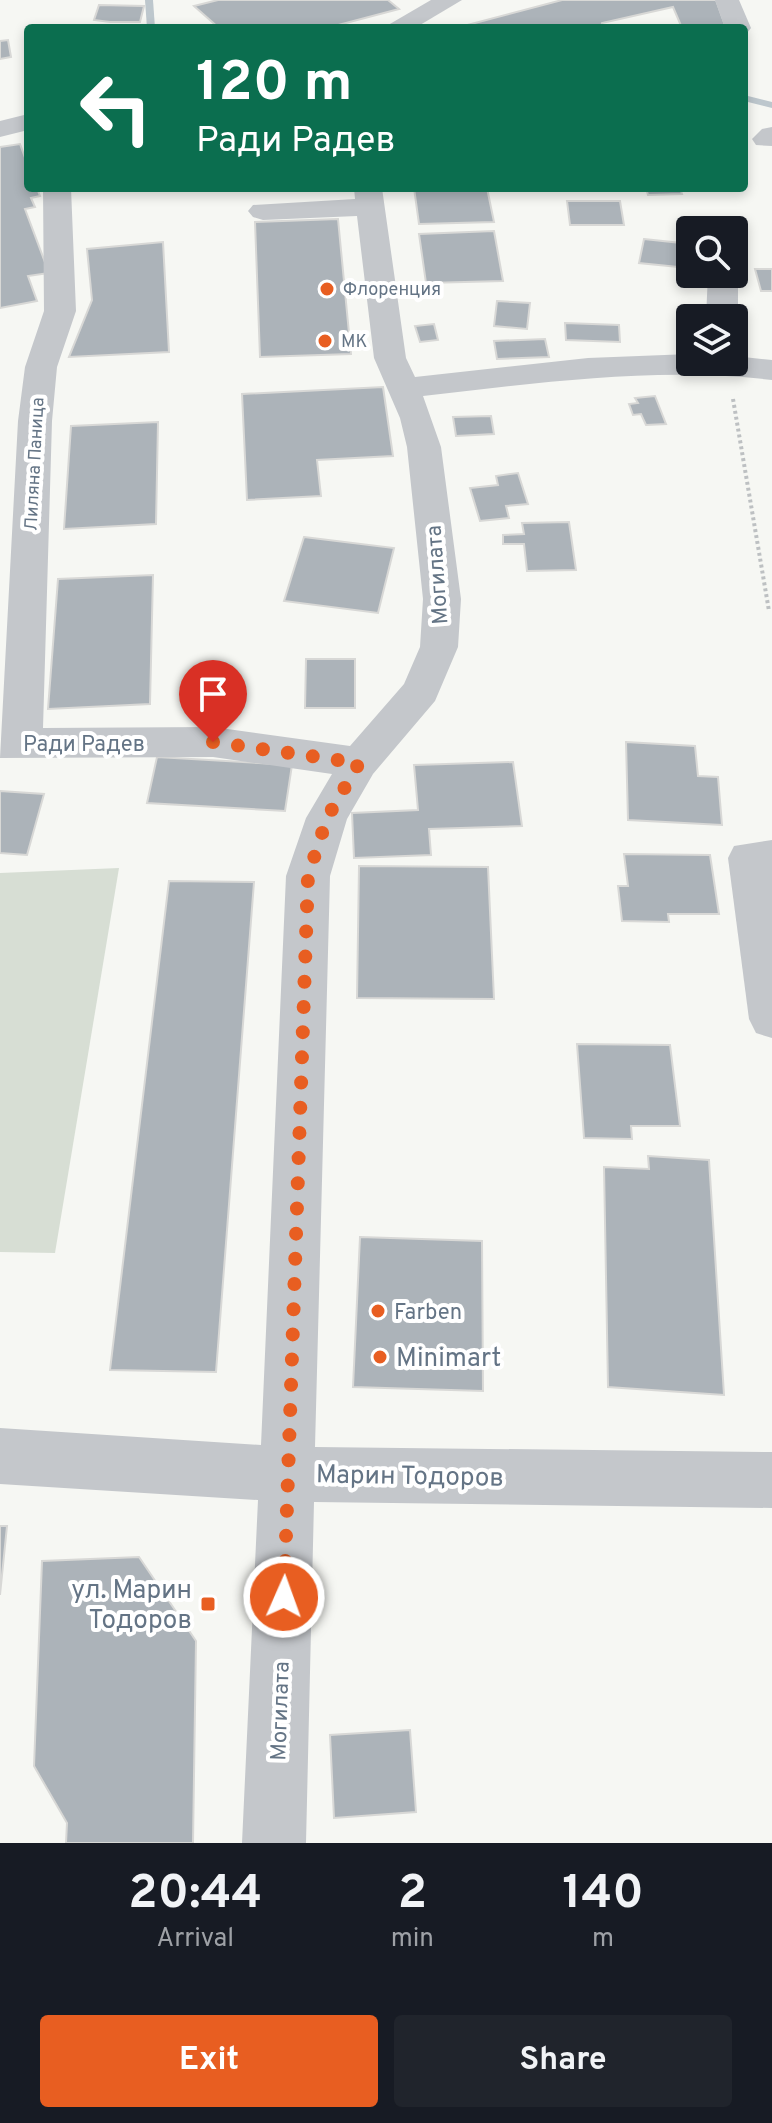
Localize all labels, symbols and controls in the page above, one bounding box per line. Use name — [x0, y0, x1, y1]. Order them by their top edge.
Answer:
text: 120 m — [196, 50, 353, 120]
icon: left — [64, 56, 168, 160]
text: Ради Радев — [196, 119, 396, 165]
map controls — [676, 216, 748, 376]
button: search — [676, 216, 748, 288]
place label: Флоренция — [343, 279, 441, 302]
marker: Флоренция — [318, 280, 336, 298]
button: layers — [676, 304, 748, 376]
place label: MK — [341, 331, 367, 354]
marker: MK — [316, 332, 334, 350]
street label: Лиляна Паница — [21, 397, 50, 532]
street label: Могилата — [422, 524, 455, 625]
pin — [179, 660, 247, 742]
icon: arrive — [191, 672, 235, 716]
street label: Ради Радев — [23, 732, 145, 759]
place label: Farben — [394, 1300, 462, 1327]
marker: Farben — [369, 1302, 387, 1320]
place label: Minimart — [396, 1343, 501, 1376]
marker: Minimart — [371, 1348, 389, 1366]
street label: Марин Тодоров — [316, 1459, 504, 1496]
position arrow — [242, 1555, 326, 1639]
place label: ул. Марин Тодоров — [71, 1575, 192, 1638]
marker: ул. Марин Тодоров — [199, 1595, 217, 1613]
street label: Могилата — [266, 1661, 297, 1761]
text: 20:44 — [128, 1865, 262, 1925]
text: 2 — [398, 1865, 427, 1925]
text: 140 — [562, 1865, 644, 1925]
text: Arrival — [157, 1923, 234, 1956]
text: min — [391, 1923, 434, 1956]
text: m — [592, 1923, 614, 1956]
button: Exit — [40, 2015, 378, 2107]
button: Share — [394, 2015, 732, 2107]

